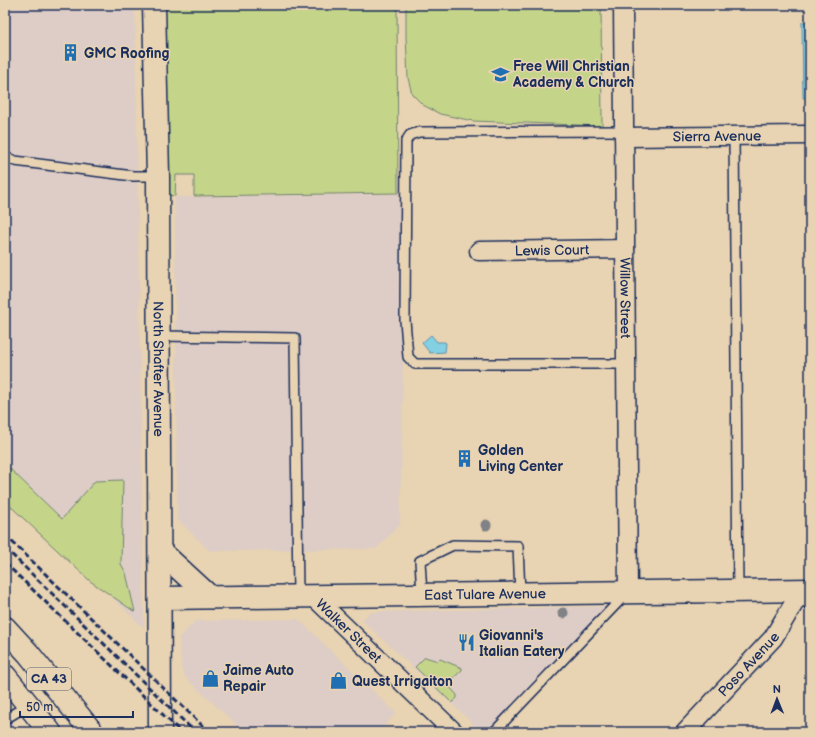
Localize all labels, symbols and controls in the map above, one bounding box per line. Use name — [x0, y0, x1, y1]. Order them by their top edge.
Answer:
building icon: GMC Roofing — [61, 43, 81, 63]
place label: GMC Roofing — [84, 45, 169, 62]
place label: Free Will Christian Academy & Church — [512, 58, 634, 91]
school or university icon: Free Will Christian Academy & Church — [490, 64, 510, 84]
street label: Sierra Avenue — [673, 127, 761, 145]
street label: Lewis Court — [515, 241, 590, 259]
street label: Willow Street — [617, 257, 634, 339]
street label: North Shafter Avenue — [150, 301, 167, 437]
place label: Golden Living Center — [478, 442, 563, 475]
building icon: Golden Living Center — [455, 448, 475, 468]
street label: East Tulare Avenue — [424, 585, 546, 603]
street label: Walker Street — [312, 595, 386, 667]
place label: Giovanni's Italian Eatery — [479, 627, 565, 660]
street label: Poso Avenue — [714, 629, 783, 700]
restaurant icon: Giovanni's Italian Eatery — [456, 633, 476, 653]
place label: Jaime Auto Repair — [223, 662, 294, 695]
road number: CA 43 — [27, 668, 71, 690]
shop icon: Jaime Auto Repair — [200, 668, 220, 688]
shop icon: Quest Irrigaiton — [329, 671, 349, 691]
place label: Quest Irrigaiton — [352, 673, 453, 690]
north arrow — [757, 679, 797, 719]
text: N — [773, 683, 781, 696]
scale bar — [20, 693, 133, 719]
text: 50 m — [26, 700, 53, 715]

